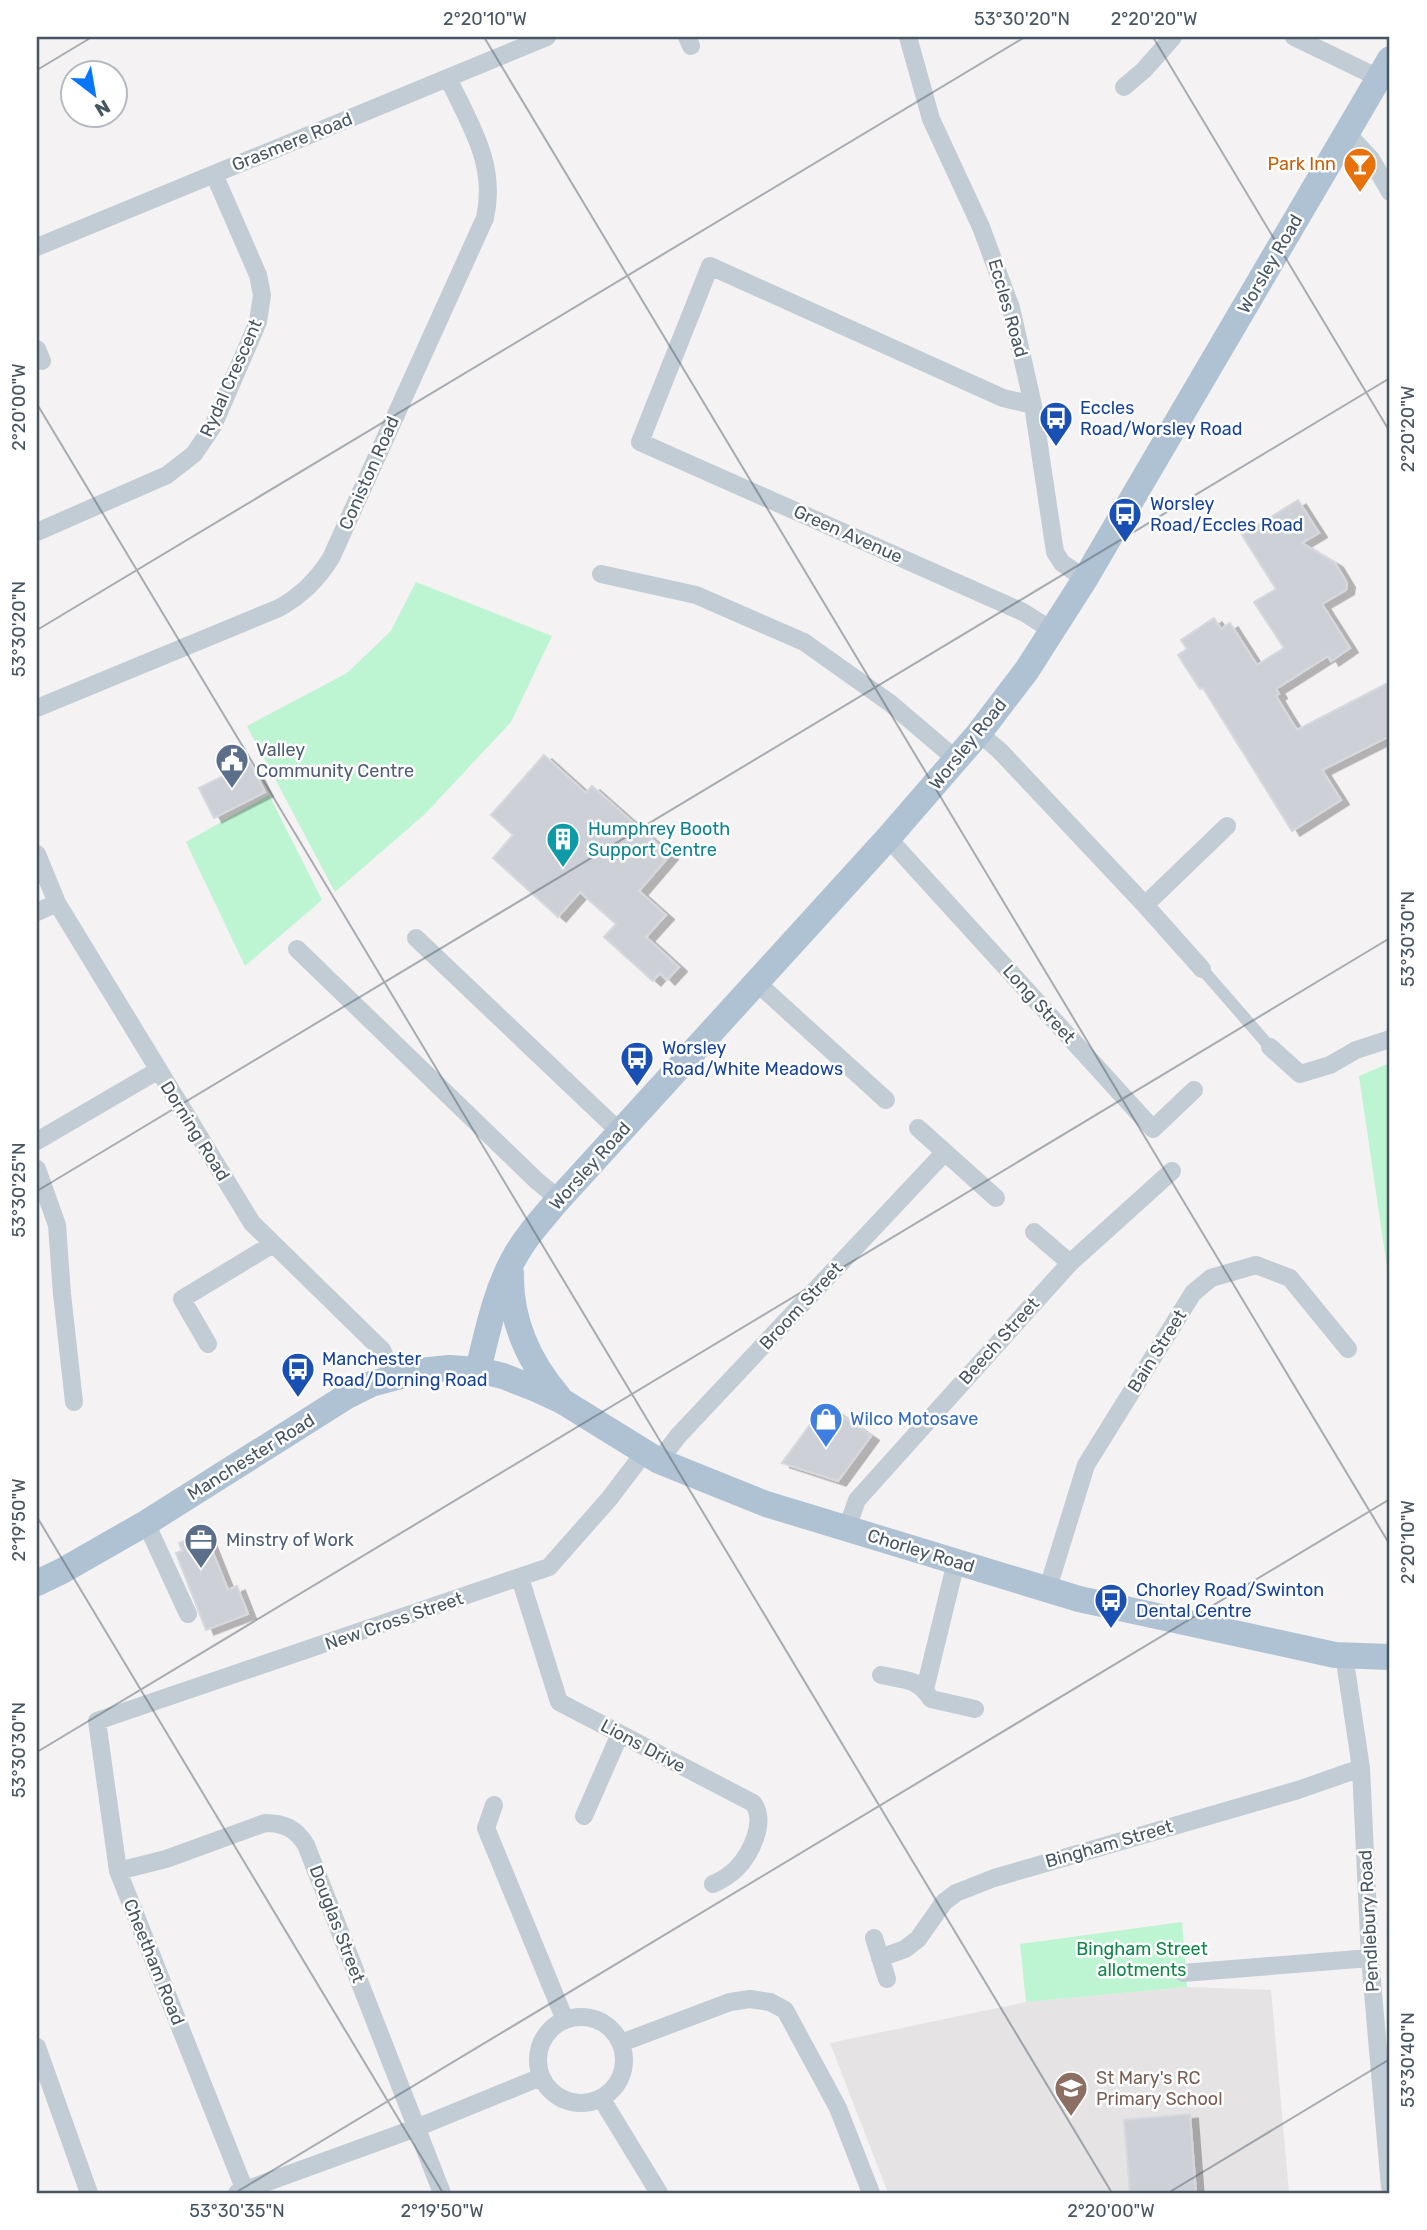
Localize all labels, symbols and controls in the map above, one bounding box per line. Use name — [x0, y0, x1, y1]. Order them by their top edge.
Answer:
text: 2°20'10"W — [443, 8, 527, 30]
text: 53°30'20"N — [974, 8, 1070, 30]
text: 2°20'20"W — [1111, 8, 1197, 30]
north arrow — [60, 60, 130, 130]
text: N — [91, 95, 114, 122]
street label: Grasmere Road — [229, 108, 355, 176]
bar icon: Park Inn — [1341, 145, 1379, 194]
place label: Park Inn — [1268, 153, 1336, 175]
street label: Worsley Road — [1233, 210, 1307, 318]
street label: Eccles Road — [983, 256, 1033, 360]
street label: Rydal Crescent — [195, 316, 267, 440]
text: 2°20'00"W — [8, 363, 30, 451]
text: 2°20'20"W — [1397, 386, 1419, 472]
place label: Eccles Road/Worsley Road — [1080, 397, 1242, 440]
bus stop icon: Eccles Road/Worsley Road — [1037, 399, 1075, 448]
street label: Coniston Road — [334, 413, 404, 533]
place label: Worsley Road/Eccles Road — [1150, 493, 1303, 536]
bus stop icon: Worsley Road/Eccles Road — [1106, 495, 1144, 544]
street label: Green Avenue — [790, 500, 906, 568]
text: 53°30'20"N — [8, 581, 30, 677]
street label: Worsley Road — [925, 694, 1011, 794]
place label: Valley Community Centre — [256, 739, 414, 782]
public building icon: Valley Community Centre — [213, 741, 251, 790]
place label: Humphrey Booth Support Centre — [588, 818, 730, 861]
building icon: Humphrey Booth Support Centre — [544, 820, 582, 869]
text: 53°30'30"N — [1397, 891, 1419, 987]
street label: Long Street — [998, 960, 1080, 1048]
place label: Worsley Road/White Meadows — [662, 1037, 843, 1080]
bus stop icon: Worsley Road/White Meadows — [618, 1039, 656, 1088]
street label: Dorning Road — [156, 1077, 234, 1185]
street label: Worsley Road — [545, 1117, 635, 1215]
text: 53°30'25"N — [8, 1142, 30, 1238]
street label: Broom Street — [755, 1258, 847, 1354]
street label: Beech Street — [954, 1293, 1044, 1389]
street label: Bain Street — [1123, 1305, 1191, 1397]
place label: Manchester Road/Dorning Road — [322, 1348, 488, 1391]
bus stop icon: Manchester Road/Dorning Road — [279, 1350, 317, 1399]
shop icon: Wilco Motosave — [807, 1400, 845, 1449]
place label: Wilco Motosave — [850, 1408, 978, 1430]
street label: Manchester Road — [183, 1409, 319, 1505]
text: 2°19'50"W — [8, 1478, 30, 1562]
text: 2°20'10"W — [1397, 1500, 1419, 1584]
office icon: Minstry of Work — [182, 1521, 220, 1570]
street label: Chorley Road — [865, 1524, 977, 1578]
place label: Minstry of Work — [226, 1529, 355, 1551]
place label: Chorley Road/Swinton Dental Centre — [1136, 1579, 1324, 1622]
bus stop icon: Chorley Road/Swinton Dental Centre — [1092, 1581, 1130, 1630]
street label: New Cross Street — [322, 1587, 466, 1655]
text: 53°30'30"N — [8, 1702, 30, 1798]
street label: Lions Drive — [597, 1715, 689, 1777]
street label: Bingham Street — [1043, 1815, 1175, 1873]
street label: Pendlebury Road — [1354, 1849, 1384, 1993]
street label: Douglas Street — [304, 1862, 370, 1986]
street label: Cheetham Road — [119, 1896, 189, 2028]
park label: Bingham Street allotments — [1076, 1938, 1208, 1981]
text: 53°30'40"N — [1397, 2012, 1419, 2108]
place label: St Mary's RC Primary School — [1096, 2067, 1223, 2110]
school or university icon: St Mary's RC Primary School — [1052, 2069, 1090, 2118]
text: 53°30'35"N — [189, 2200, 285, 2222]
text: 2°19'50"W — [400, 2200, 484, 2222]
text: 2°20'00"W — [1067, 2200, 1155, 2222]

